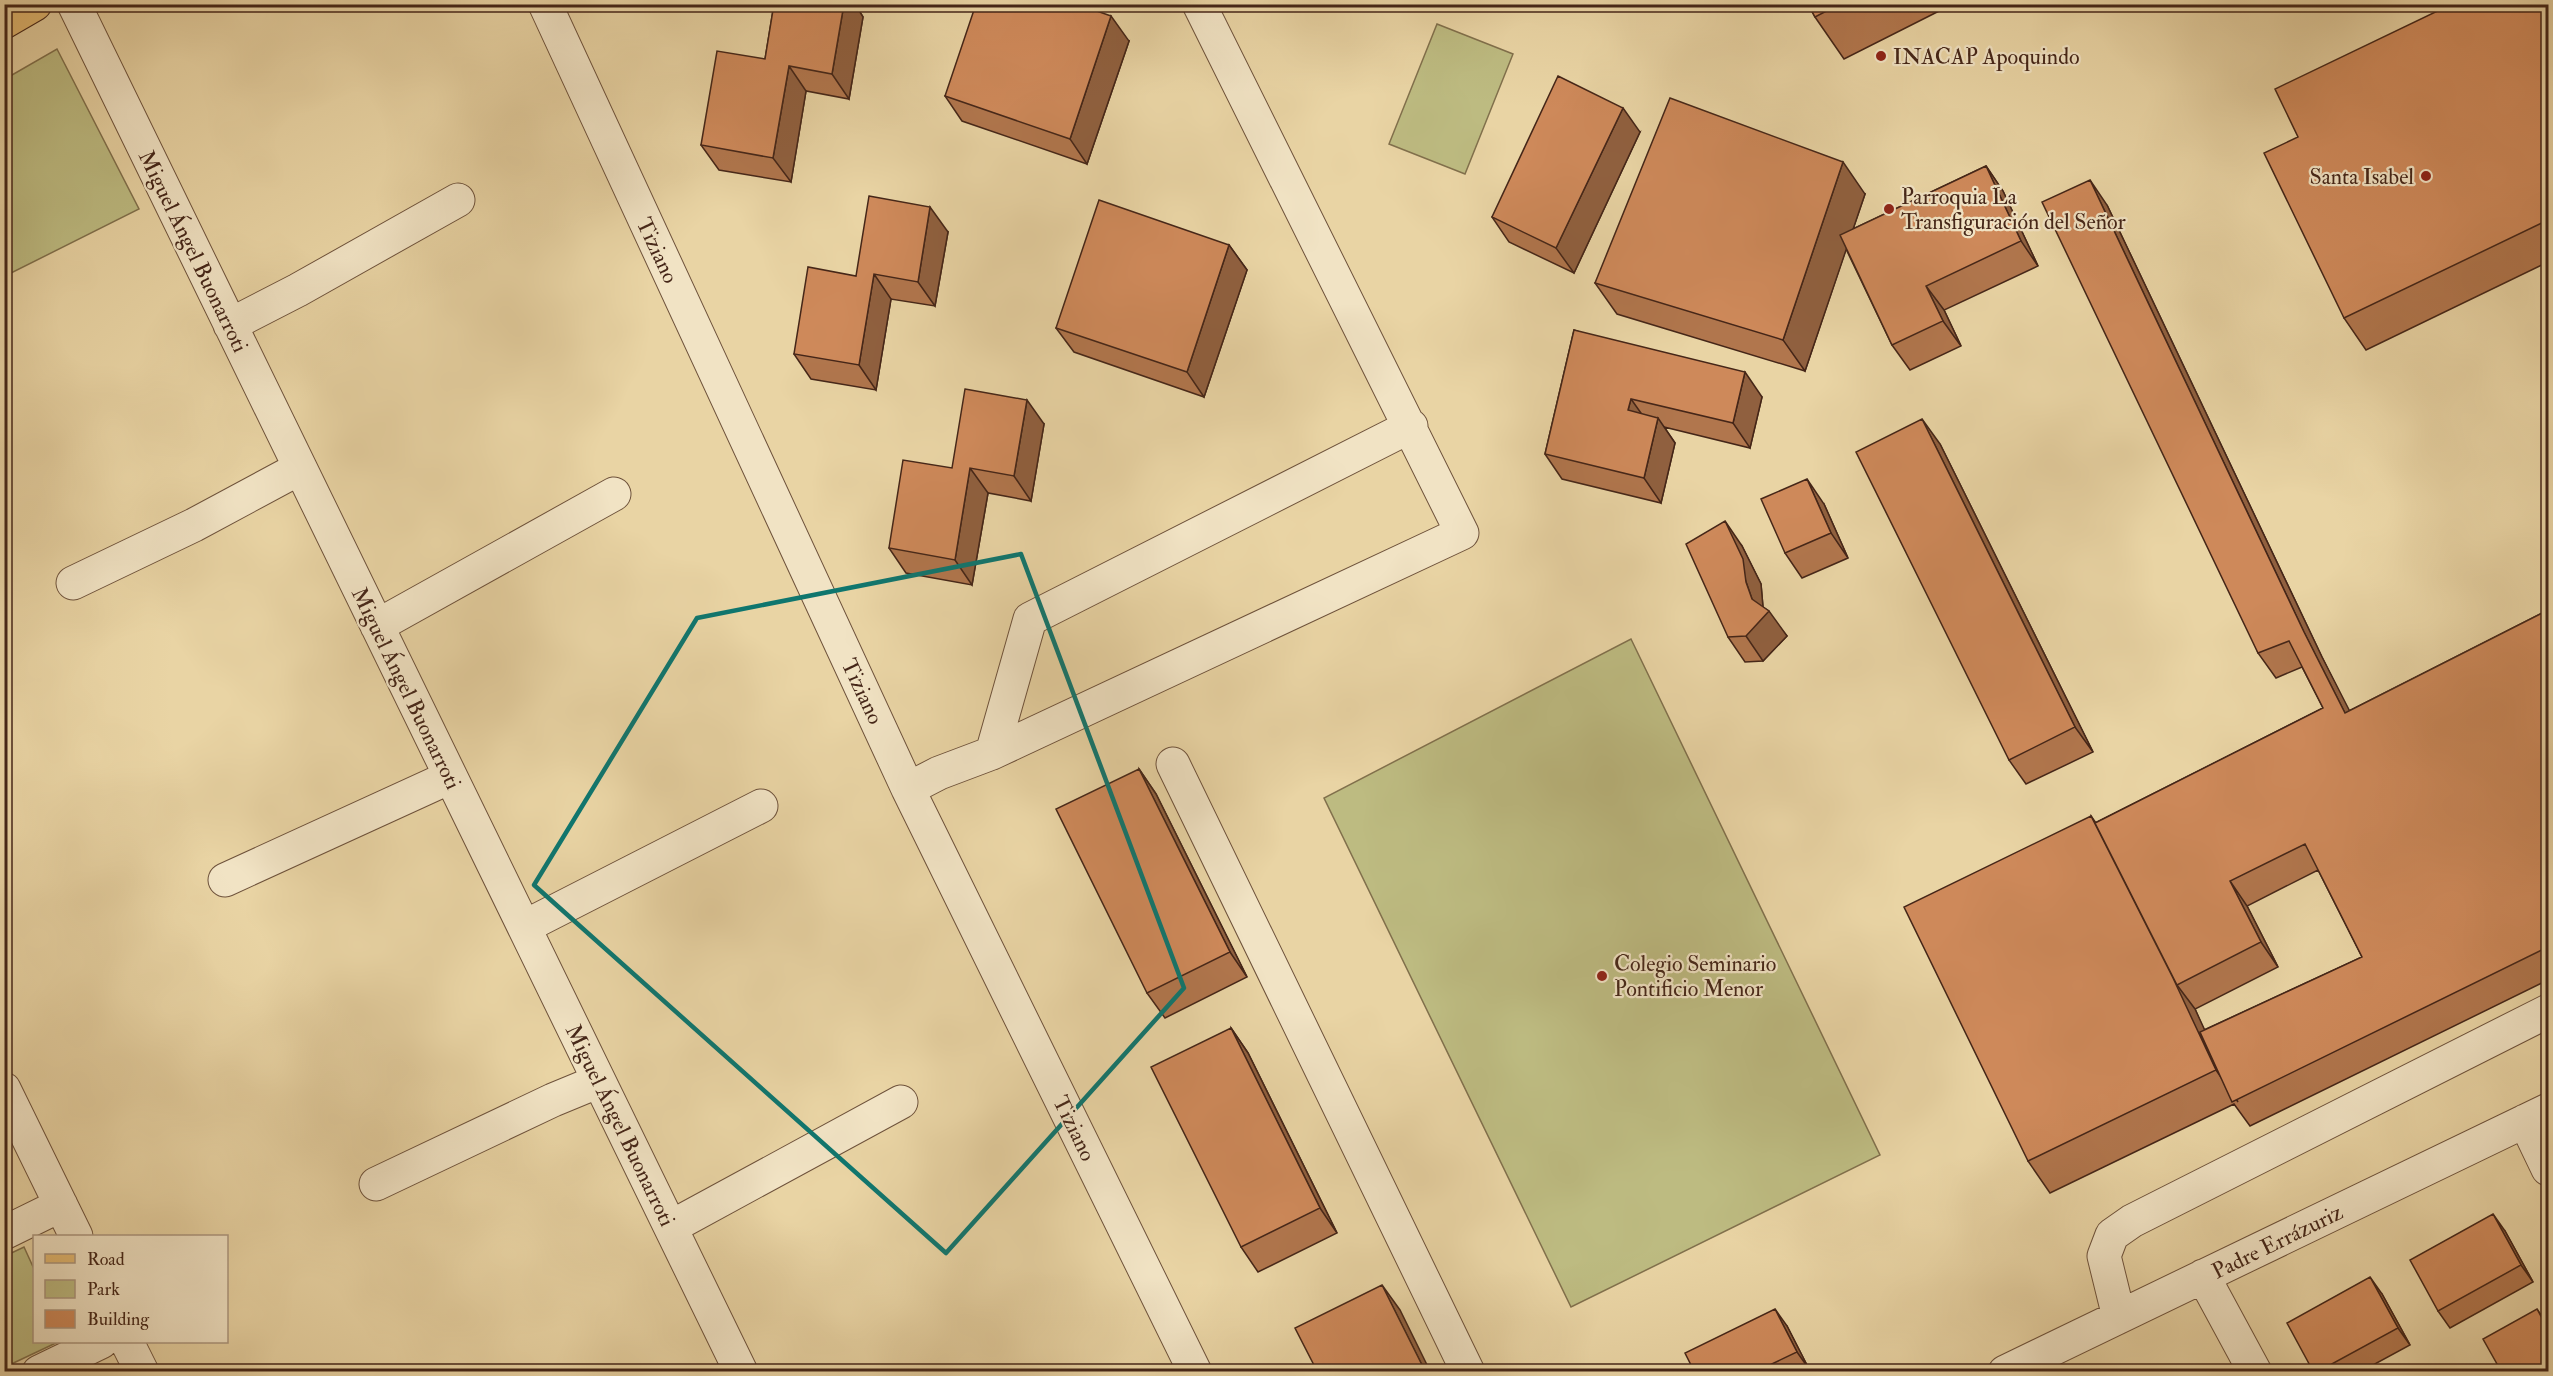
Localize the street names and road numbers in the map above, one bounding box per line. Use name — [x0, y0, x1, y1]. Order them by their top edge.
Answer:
street label: Miguel Ángel Buonarroti — [132, 146, 254, 357]
street label: Tiziano — [630, 213, 684, 288]
street label: Miguel Ángel Buonarroti — [345, 583, 467, 794]
street label: Tiziano — [835, 654, 889, 729]
street label: Miguel Ángel Buonarroti — [559, 1020, 681, 1231]
street label: Tiziano — [1046, 1091, 1102, 1166]
street label: Padre Errázuriz — [2207, 1198, 2348, 1286]

